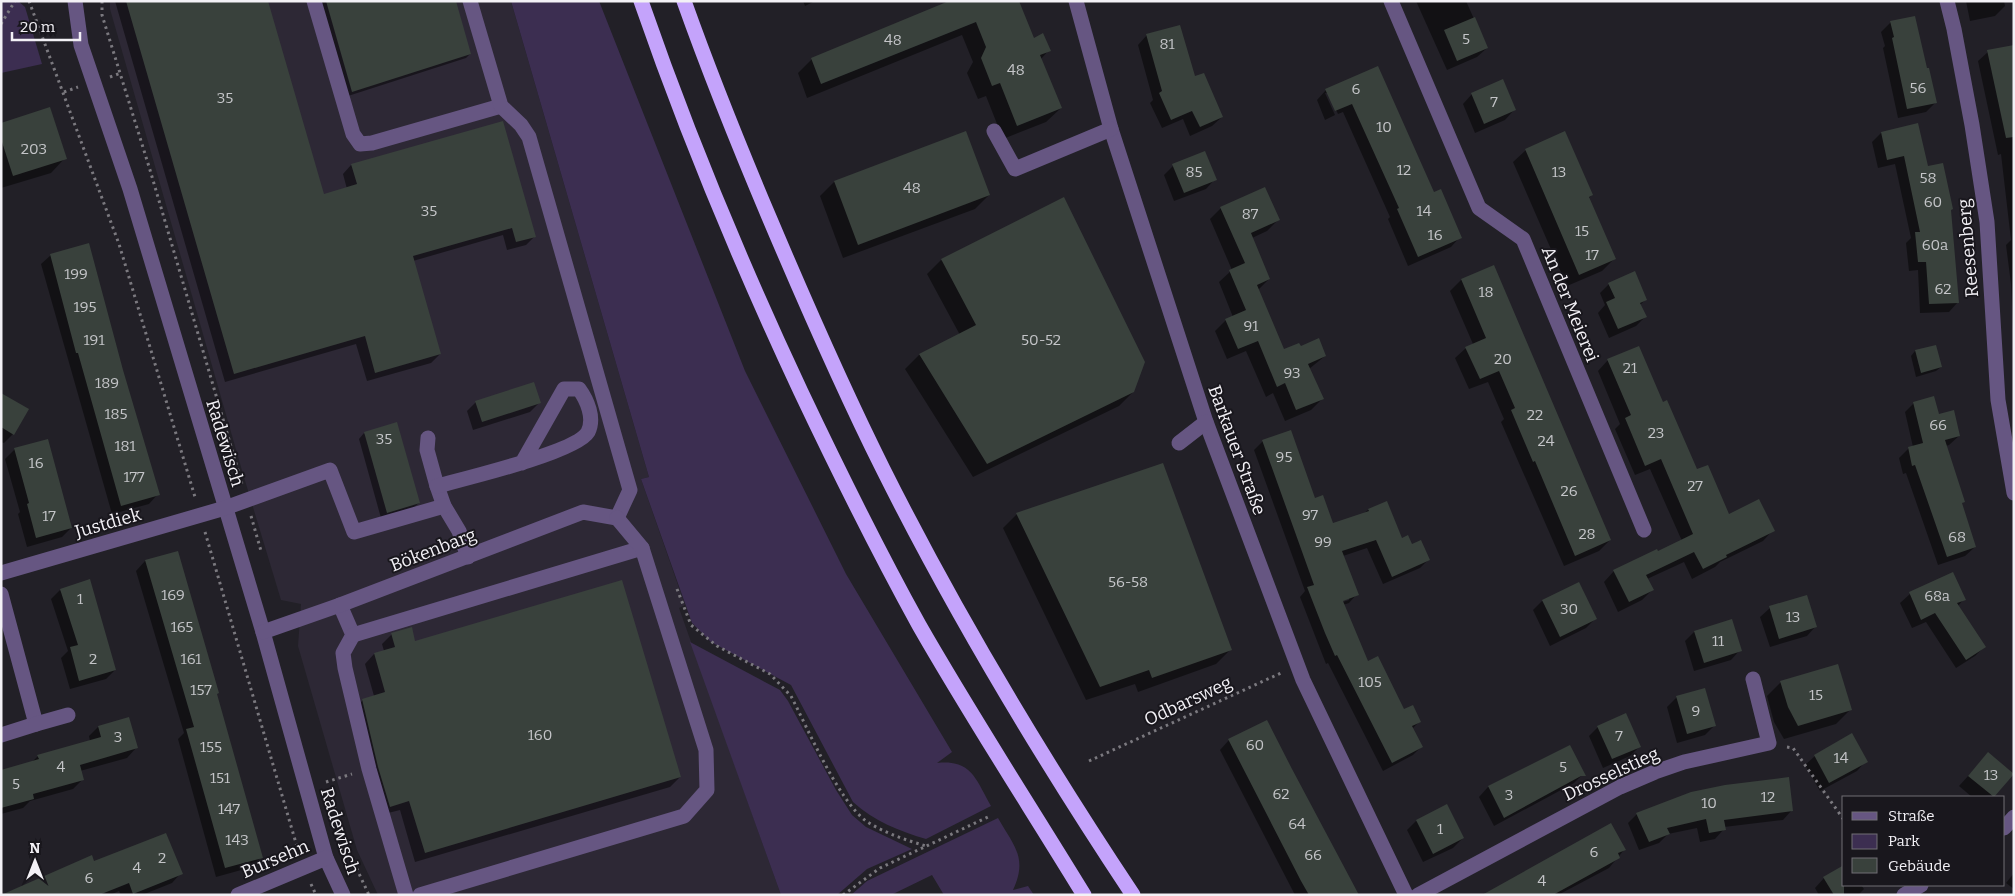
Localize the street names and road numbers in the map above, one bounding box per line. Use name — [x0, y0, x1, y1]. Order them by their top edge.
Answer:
street label: Reesenberg — [1953, 198, 1983, 298]
street label: An der Meierei — [1537, 243, 1603, 365]
street label: Barkauer Straße — [1203, 382, 1271, 518]
street label: Radewisch — [201, 397, 249, 489]
street label: Justdiek — [71, 503, 144, 543]
street label: Bökenbarg — [387, 524, 479, 576]
street label: Odbarsweg — [1141, 671, 1235, 731]
street label: Drosselstieg — [1560, 742, 1662, 806]
street label: Radewisch — [316, 785, 364, 877]
street label: Bursehn — [238, 835, 313, 883]

